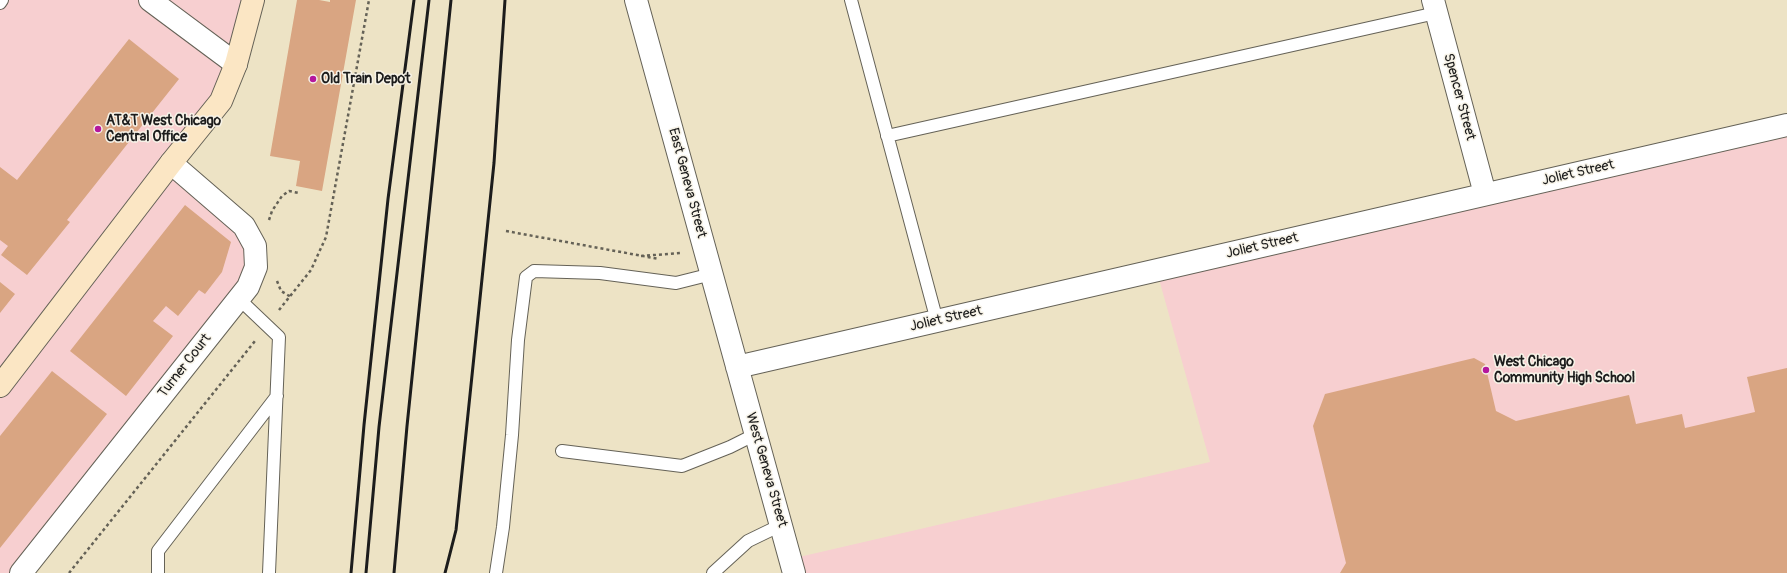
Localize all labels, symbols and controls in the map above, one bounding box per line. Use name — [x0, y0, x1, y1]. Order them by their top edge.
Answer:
street label: Spencer Street — [1439, 52, 1479, 142]
place label: Old Train Depot — [321, 71, 411, 87]
marker: Old Train Depot — [308, 74, 318, 84]
place label: AT&T West Chicago Central Office — [106, 113, 221, 146]
marker: AT&T West Chicago Central Office — [93, 124, 103, 134]
street label: East Geneva Street — [664, 126, 710, 240]
street label: Joliet Street — [1540, 157, 1616, 189]
street label: Joliet Street — [1224, 230, 1300, 262]
street label: Joliet Street — [908, 303, 984, 335]
street label: Turner Court — [155, 331, 215, 401]
place label: West Chicago Community High School — [1494, 354, 1635, 386]
marker: West Chicago Community High School — [1481, 365, 1491, 375]
street label: West Geneva Street — [742, 411, 790, 529]

